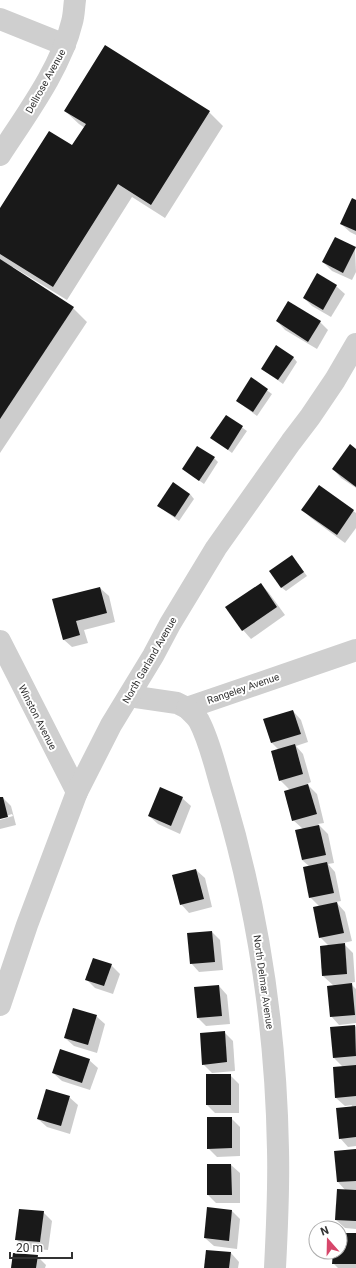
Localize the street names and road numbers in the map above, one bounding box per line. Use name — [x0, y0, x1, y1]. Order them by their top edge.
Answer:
street label: Dellrose Avenue — [23, 47, 68, 115]
street label: North Garland Avenue — [120, 615, 179, 705]
street label: Rangeley Avenue — [206, 671, 281, 706]
street label: Winston Avenue — [16, 683, 59, 752]
street label: North Delmar Avenue — [251, 934, 276, 1030]

